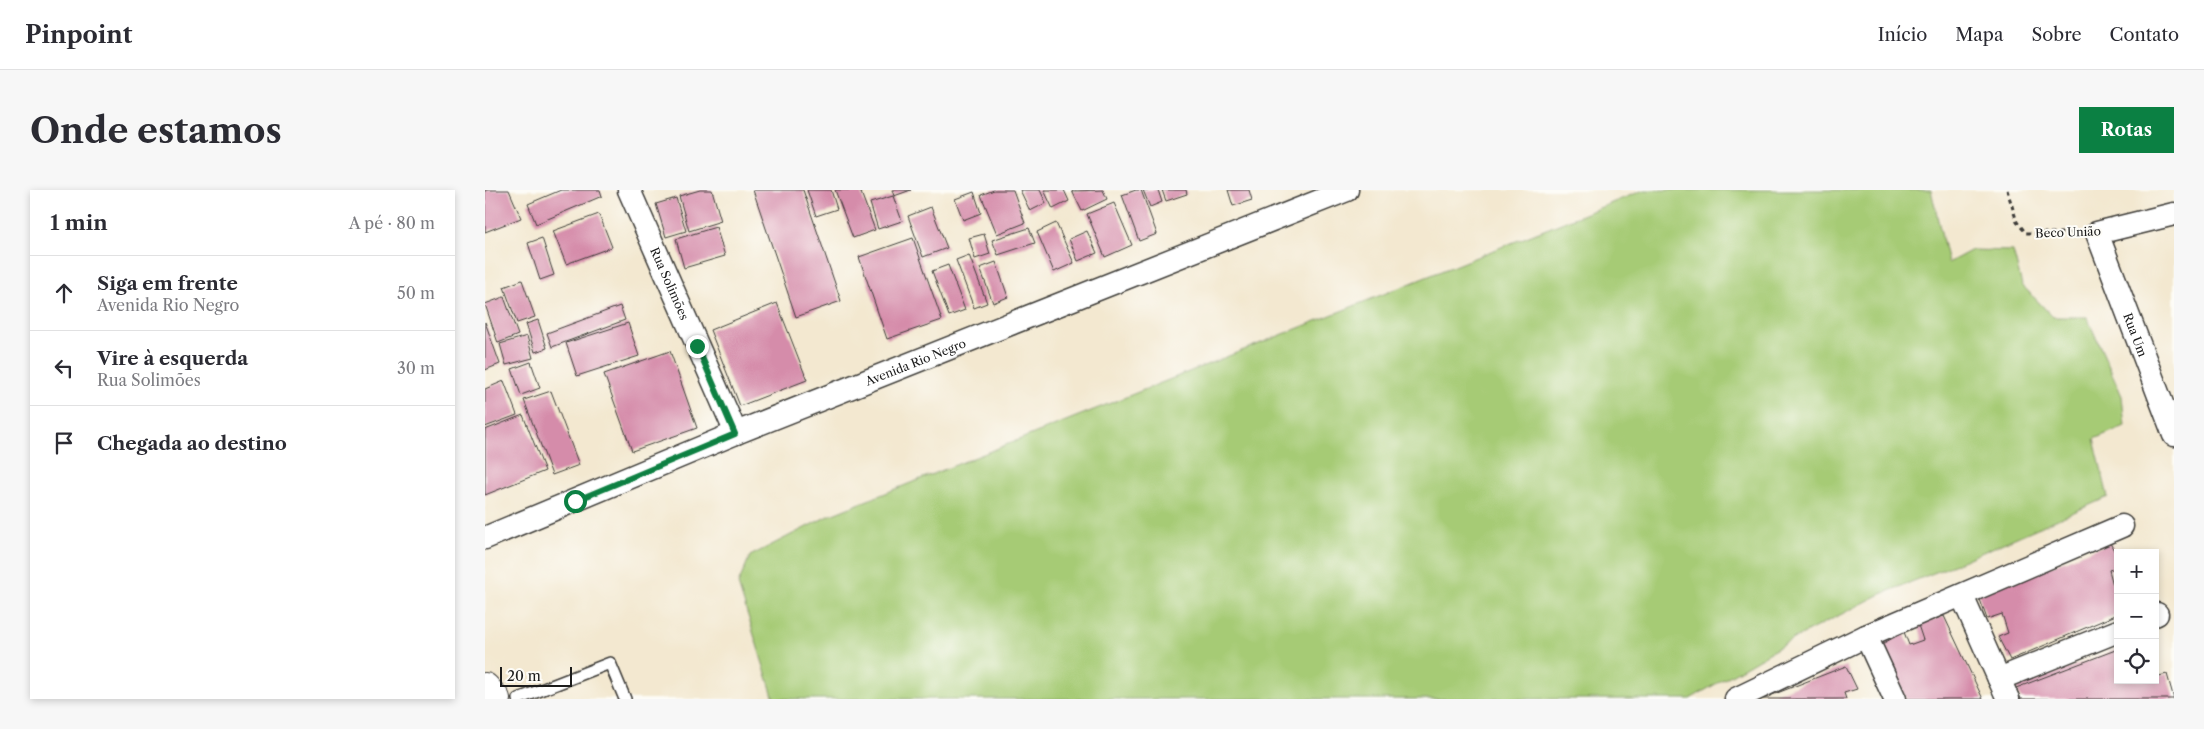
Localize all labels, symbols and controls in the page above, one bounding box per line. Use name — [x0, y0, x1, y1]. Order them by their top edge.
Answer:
text: Pinpoint — [25, 20, 132, 49]
text: Início — [1878, 24, 1927, 46]
text: Mapa — [1955, 24, 2003, 46]
text: Sobre — [2031, 24, 2082, 46]
text: Contato — [2110, 24, 2179, 46]
button: Rotas — [2079, 107, 2174, 153]
text: Onde estamos — [30, 109, 282, 152]
text: 1 min — [50, 210, 108, 235]
text: A pé · 80 m — [349, 213, 435, 233]
street label: Beco União — [2035, 223, 2101, 241]
street label: Rua Solimões — [648, 245, 693, 322]
text: Siga em frente — [97, 272, 238, 295]
icon: ahead — [50, 279, 78, 307]
text: 50 m — [397, 283, 435, 303]
text: Avenida Rio Negro — [97, 295, 239, 315]
street label: Rua Um — [2121, 311, 2151, 359]
route end — [686, 335, 709, 358]
street label: Avenida Rio Negro — [862, 335, 968, 389]
text: Vire à esquerda — [97, 347, 248, 370]
icon: left — [50, 354, 78, 382]
text: 30 m — [397, 358, 435, 378]
text: Rua Solimões — [97, 370, 201, 390]
icon: arrive — [50, 429, 78, 457]
text: Chegada ao destino — [97, 432, 287, 455]
route start — [564, 490, 587, 513]
map controls — [2114, 549, 2159, 684]
button: + — [2114, 549, 2159, 594]
button: − — [2114, 594, 2159, 639]
button: locate — [2114, 639, 2159, 684]
scale bar — [500, 664, 573, 687]
text: 20 m — [507, 667, 541, 685]

